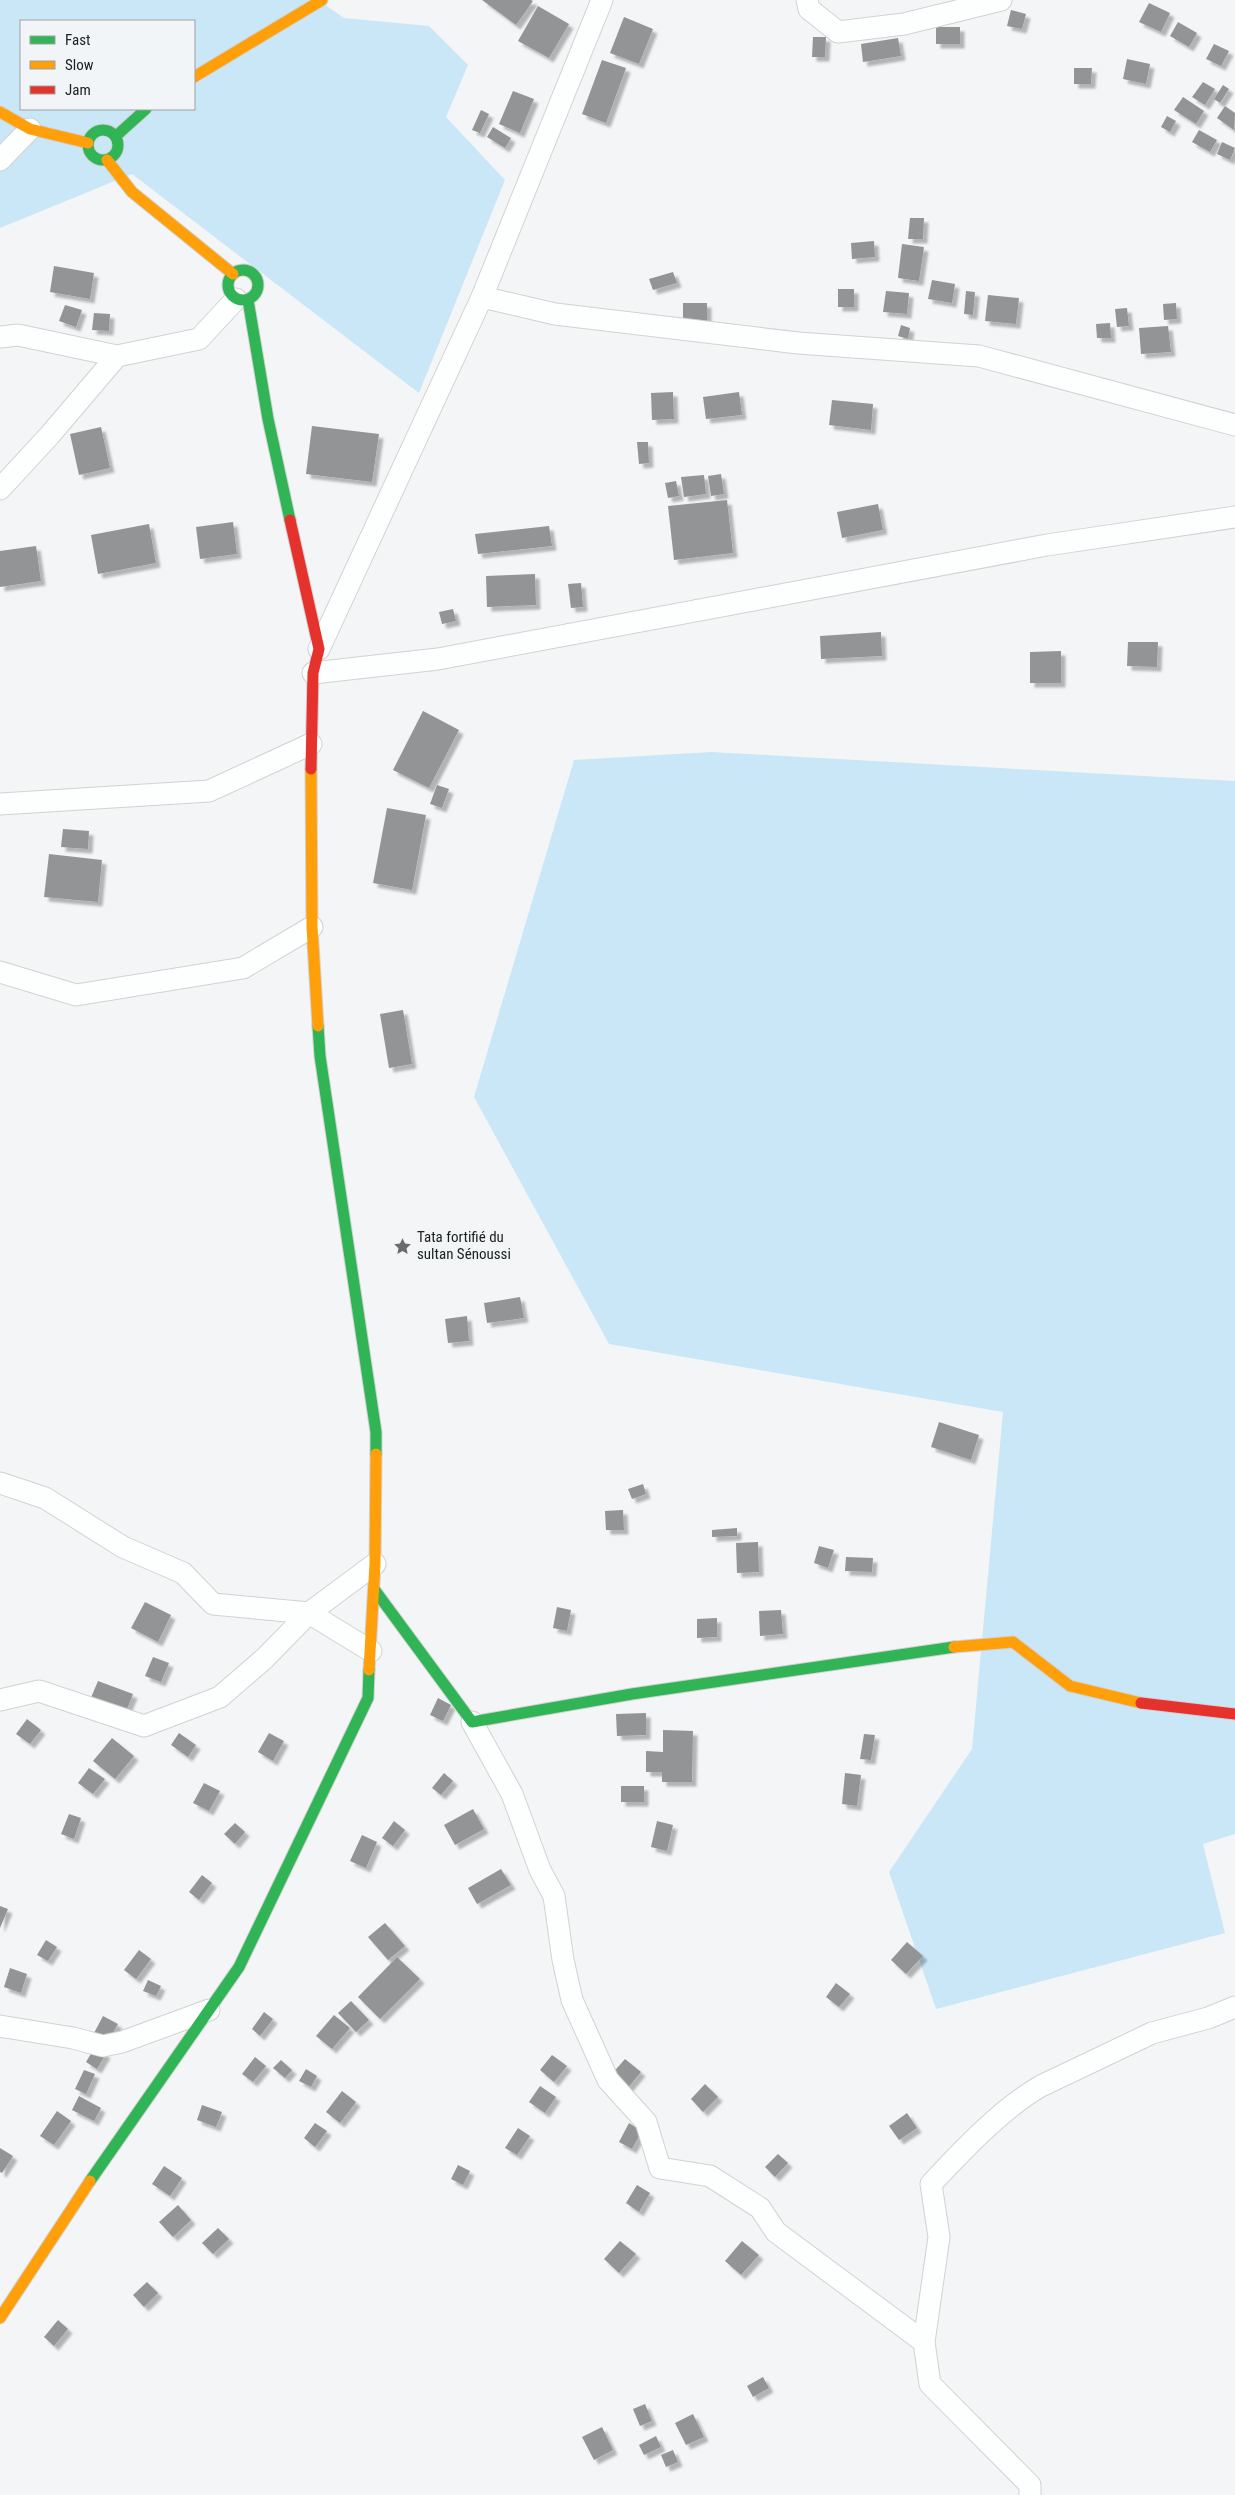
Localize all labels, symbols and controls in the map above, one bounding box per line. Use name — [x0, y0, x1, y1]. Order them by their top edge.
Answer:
legend — [20, 20, 195, 110]
text: Fast — [65, 31, 90, 49]
text: Slow — [65, 56, 94, 74]
text: Jam — [65, 81, 91, 99]
place label: Tata fortifié du sultan Sénoussi — [417, 1228, 511, 1263]
place icon: Tata fortifié du sultan Sénoussi — [393, 1236, 413, 1256]

